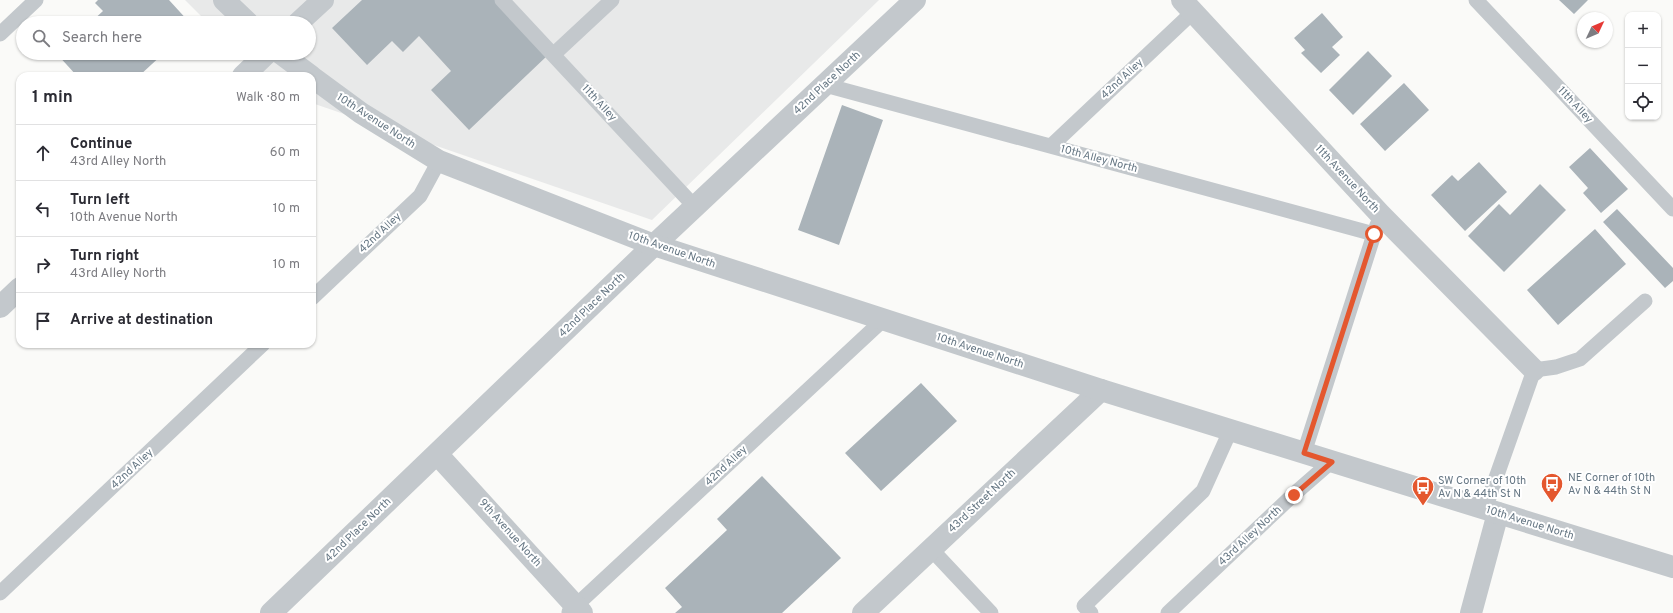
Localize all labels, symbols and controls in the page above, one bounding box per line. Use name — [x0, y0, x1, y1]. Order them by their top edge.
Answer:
north arrow — [1577, 12, 1613, 48]
map controls — [1625, 12, 1661, 120]
button: + — [1625, 12, 1661, 48]
search box — [16, 16, 316, 60]
icon: search — [30, 27, 52, 49]
text: Search here — [62, 29, 142, 48]
street label: 42nd Place North — [790, 48, 864, 118]
button: − — [1625, 48, 1661, 84]
street label: 42nd Alley — [1098, 56, 1146, 102]
street label: 11th Alley — [578, 82, 620, 124]
street label: 11th Alley — [1554, 84, 1596, 126]
button: locate — [1625, 84, 1661, 120]
text: 1 min — [32, 87, 73, 109]
text: Walk · 80 m — [236, 90, 300, 106]
street label: 10th Avenue North — [334, 90, 418, 152]
text: Continue — [70, 135, 132, 154]
icon: ahead — [32, 142, 54, 164]
street label: 10th Alley North — [1059, 142, 1139, 176]
street label: 11th Avenue North — [1312, 142, 1382, 216]
text: 60 m — [270, 145, 300, 161]
text: 43rd Alley North — [70, 154, 166, 170]
text: Turn left — [70, 191, 130, 210]
icon: left — [32, 198, 54, 220]
text: 10 m — [273, 201, 300, 217]
text: 10th Avenue North — [70, 210, 178, 226]
street label: 42nd Alley — [356, 210, 404, 256]
route start — [1365, 225, 1383, 243]
street label: 10th Avenue North — [627, 229, 717, 271]
text: Turn right — [70, 247, 139, 266]
icon: right — [32, 254, 54, 276]
text: 10 m — [273, 257, 300, 273]
text: 43rd Alley North — [70, 266, 166, 282]
street label: 42nd Place North — [556, 270, 628, 340]
icon: arrive — [32, 310, 54, 332]
text: Arrive at destination — [70, 311, 213, 330]
street label: 10th Avenue North — [934, 330, 1026, 372]
street label: 42nd Alley — [702, 443, 750, 489]
street label: 42nd Alley — [108, 446, 156, 492]
street label: 43rd Street North — [945, 466, 1019, 536]
bus stop icon: NE Corner of 10th Av N & 44th St N — [1539, 471, 1565, 504]
place label: NE Corner of 10th Av N & 44th St N — [1568, 471, 1655, 498]
bus stop icon: SW Corner of 10th Av N & 44th St N — [1410, 474, 1436, 507]
place label: SW Corner of 10th Av N & 44th St N — [1438, 474, 1526, 501]
route end — [1285, 486, 1303, 504]
street label: 42nd Place North — [322, 495, 394, 565]
street label: 9th Avenue North — [476, 496, 544, 570]
street label: 43rd Alley North — [1215, 503, 1285, 569]
street label: 10th Avenue North — [1484, 503, 1576, 543]

